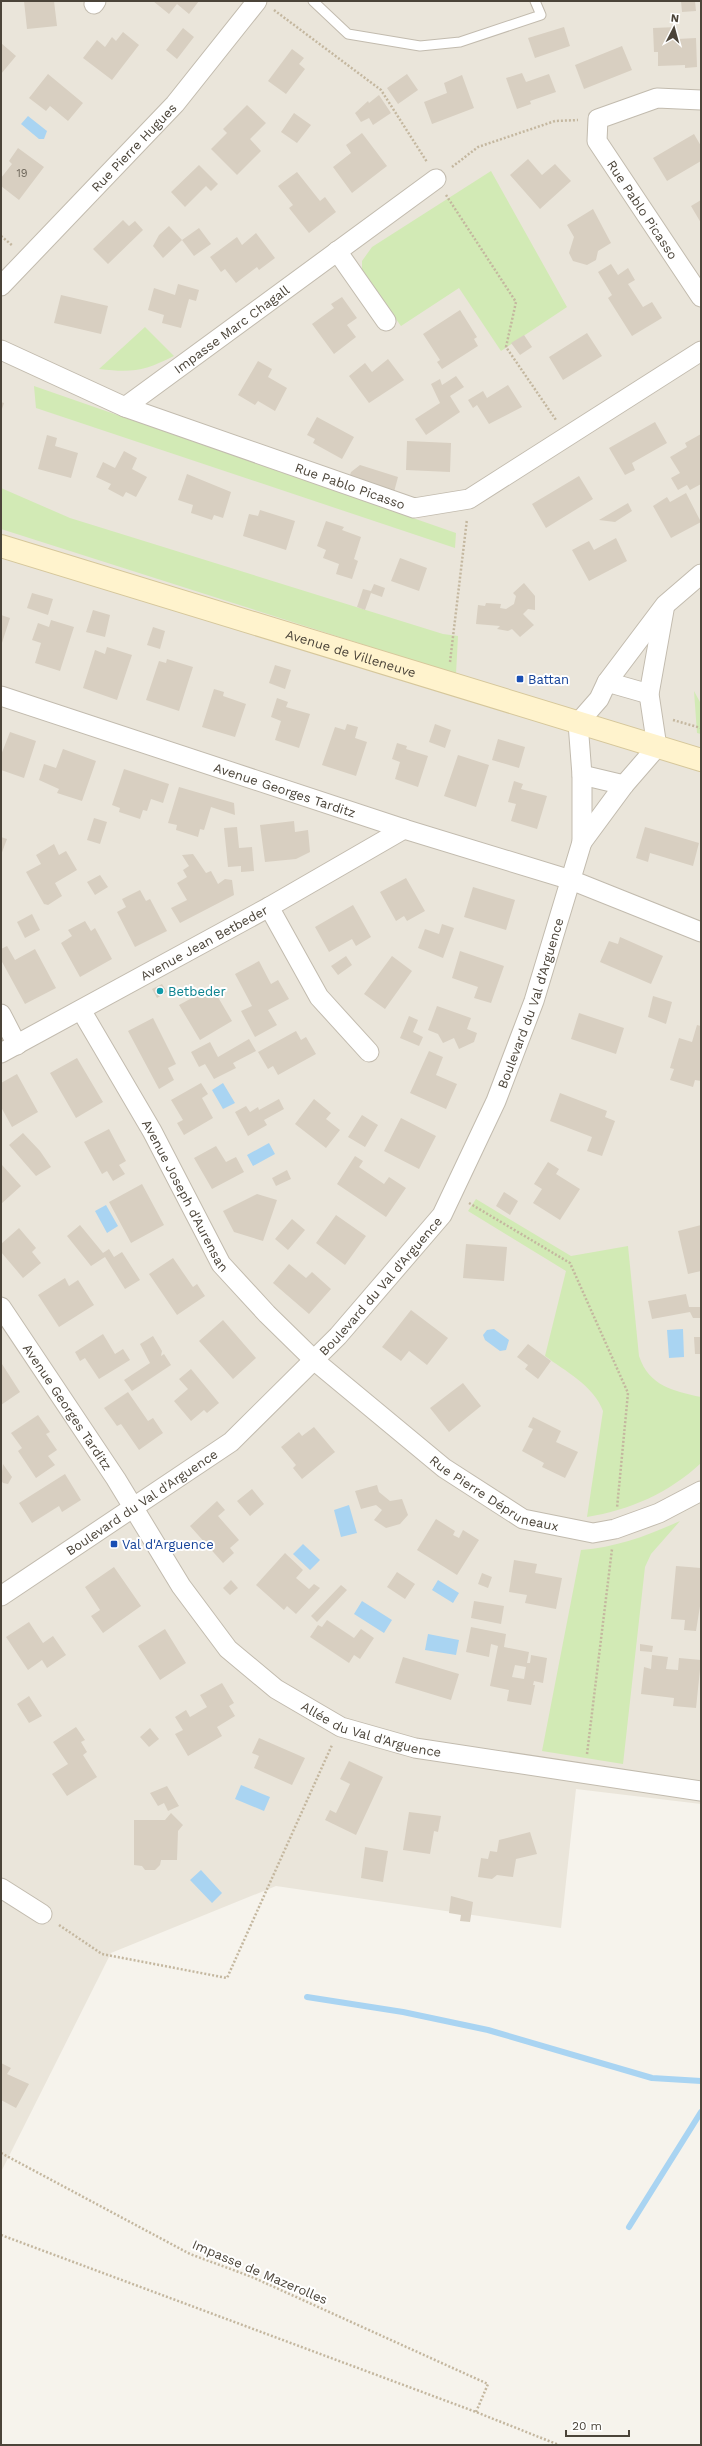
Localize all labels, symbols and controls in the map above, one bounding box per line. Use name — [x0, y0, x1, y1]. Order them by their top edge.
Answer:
north arrow — [654, 8, 694, 48]
text: N — [670, 12, 680, 25]
street label: Rue Pierre Hugues — [88, 100, 179, 195]
street label: Rue Pablo Picasso — [604, 157, 681, 262]
house number: 19 — [16, 167, 28, 180]
street label: Impasse Marc Chagall — [171, 282, 292, 376]
street label: Rue Pablo Picasso — [293, 460, 407, 512]
street label: Avenue de Villeneuve — [284, 626, 418, 680]
place label: Battan — [528, 672, 569, 687]
marker: Battan — [515, 674, 525, 684]
street label: Avenue Georges Tarditz — [212, 759, 358, 820]
street label: Avenue Jean Betbeder — [138, 902, 270, 983]
street label: Boulevard du Val d'Arguence — [494, 916, 566, 1090]
place label: Betbeder — [168, 984, 226, 999]
marker: Betbeder — [155, 986, 165, 996]
street label: Avenue Joseph d'Aurensan — [139, 1117, 232, 1275]
street label: Boulevard du Val d'Arguence — [316, 1213, 445, 1358]
street label: Avenue Georges Tarditz — [20, 1341, 115, 1473]
street label: Boulevard du Val d'Arguence — [63, 1445, 221, 1559]
street label: Rue Pierre Dépruneaux — [427, 1452, 560, 1533]
place label: Val d'Arguence — [122, 1536, 214, 1552]
marker: Val d'Arguence — [109, 1539, 119, 1549]
street label: Allée du Val d'Arguence — [299, 1698, 442, 1759]
street label: Impasse de Mazerolles — [190, 2237, 330, 2307]
scale bar — [566, 2412, 629, 2438]
text: 20 m — [572, 2419, 602, 2433]

